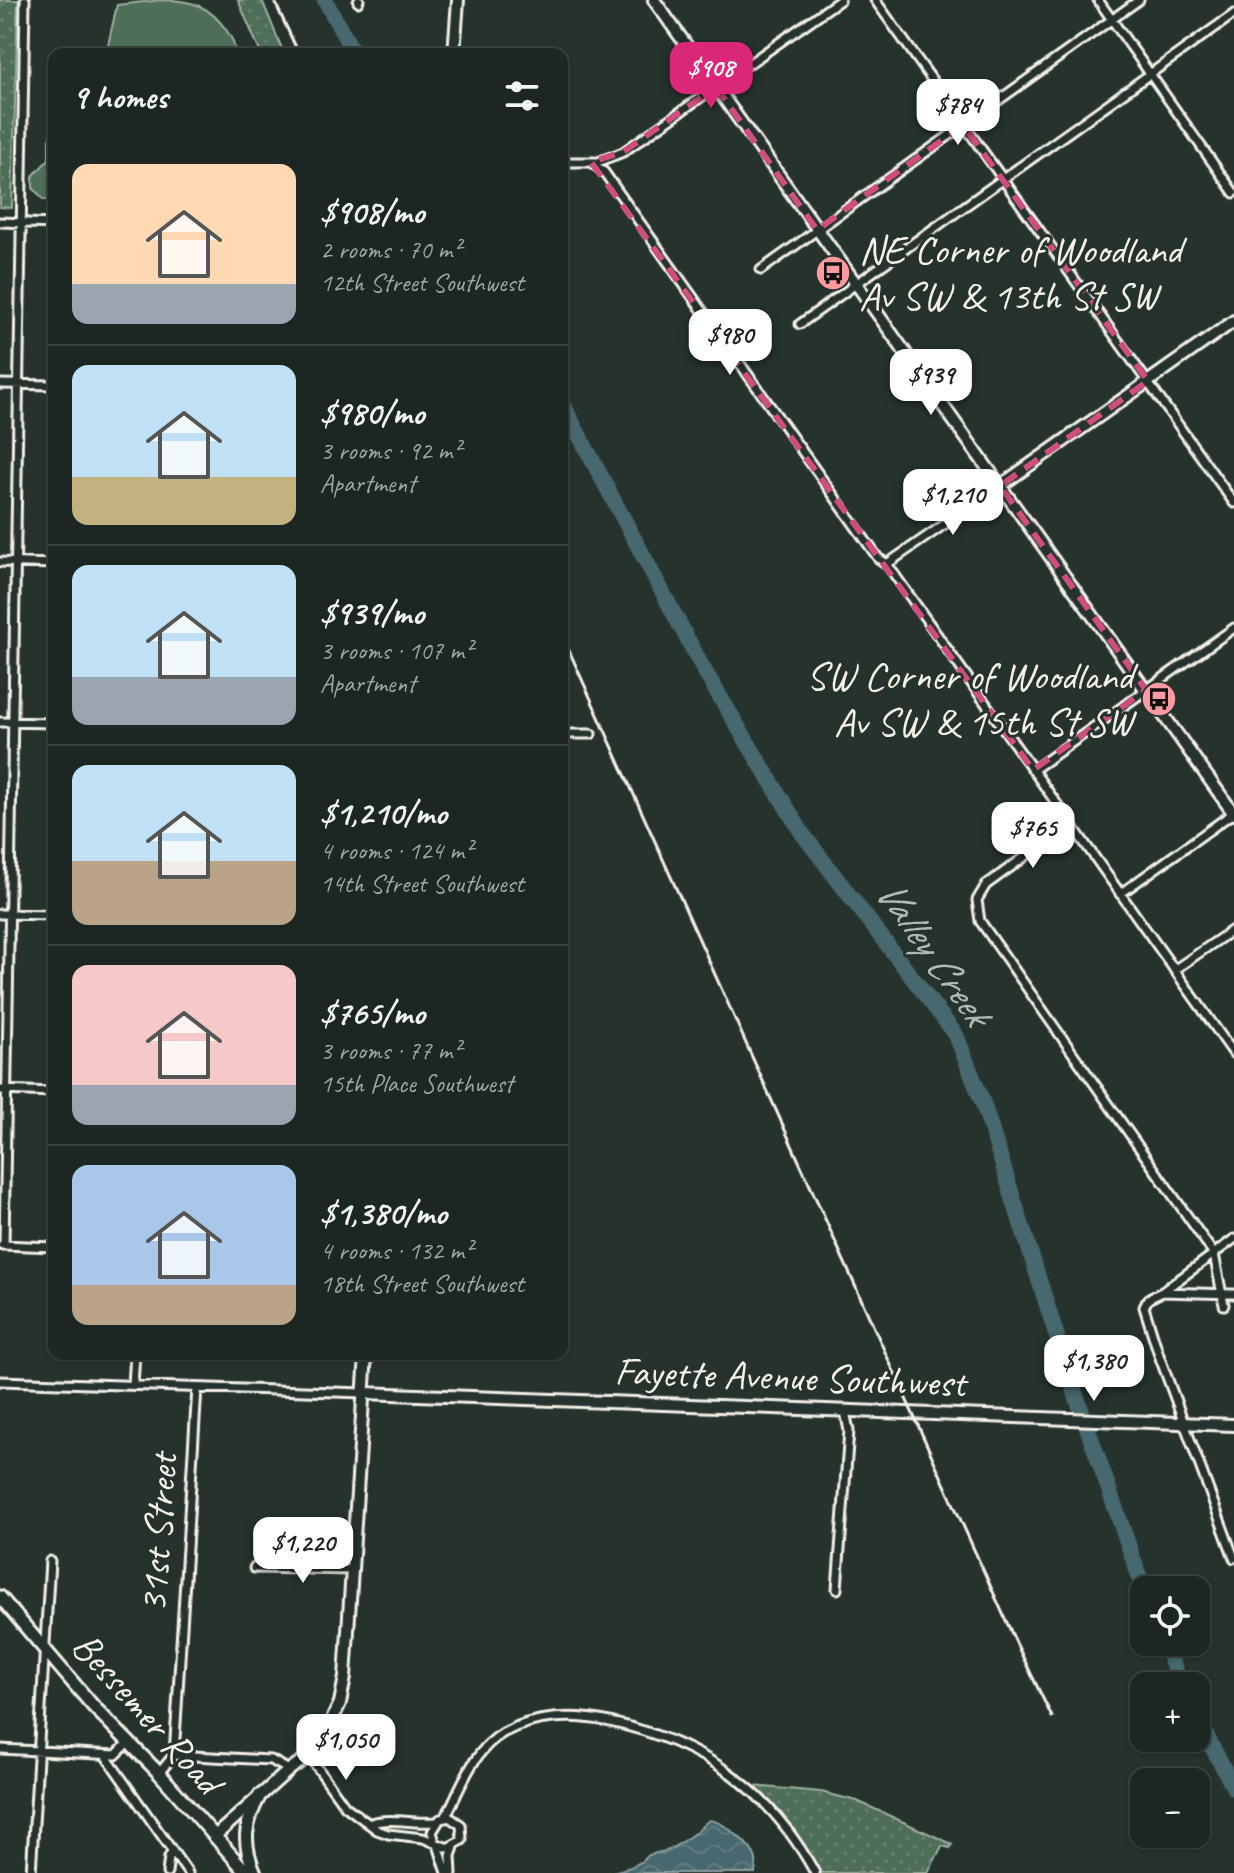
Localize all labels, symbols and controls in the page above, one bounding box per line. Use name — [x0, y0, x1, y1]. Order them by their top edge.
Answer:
pin: $908 — [664, 42, 758, 110]
text: $908 — [688, 51, 734, 84]
icon: filters — [500, 74, 544, 118]
text: 9 homes — [72, 75, 168, 118]
pin: $784 — [911, 79, 1005, 147]
text: $784 — [935, 88, 981, 121]
text: $908/mo — [320, 190, 424, 233]
icon: home — [136, 196, 232, 292]
place label: NE Corner of Woodland Av SW & 13th St SW — [859, 225, 1188, 321]
text: 2 rooms · 70 m² — [320, 233, 461, 266]
bus stop icon: NE Corner of Woodland Av SW & 13th St SW — [814, 254, 852, 292]
text: 12th Street Southwest — [320, 266, 524, 299]
pin: $980 — [683, 309, 777, 377]
text: $980 — [707, 318, 753, 351]
pin: $939 — [884, 349, 978, 417]
text: $939 — [908, 358, 954, 391]
text: $980/mo — [320, 391, 424, 434]
icon: home — [136, 397, 232, 493]
text: 3 rooms · 92 m² — [320, 434, 461, 467]
text: Apartment — [320, 467, 416, 500]
pin: $1,210 — [888, 469, 1018, 537]
text: $1,210 — [921, 478, 985, 511]
text: $939/mo — [320, 591, 424, 634]
icon: home — [136, 597, 232, 693]
text: 3 rooms · 107 m² — [320, 634, 472, 667]
place label: SW Corner of Woodland Av SW & 15th St SW — [806, 651, 1139, 747]
text: Apartment — [320, 667, 416, 700]
bus stop icon: SW Corner of Woodland Av SW & 15th St SW — [1140, 680, 1178, 718]
text: $1,210/mo — [320, 791, 447, 834]
icon: home — [136, 797, 232, 893]
pin: $765 — [986, 802, 1080, 870]
text: $765 — [1010, 811, 1056, 844]
text: 4 rooms · 124 m² — [320, 834, 472, 867]
text: 14th Street Southwest — [320, 867, 524, 900]
water label: Valley Creek — [863, 869, 1006, 1041]
text: $765/mo — [320, 991, 425, 1034]
icon: home — [136, 997, 232, 1093]
text: 3 rooms · 77 m² — [320, 1034, 461, 1067]
text: 15th Place Southwest — [320, 1067, 513, 1100]
text: $1,380/mo — [320, 1191, 447, 1234]
icon: home — [136, 1197, 232, 1293]
text: 4 rooms · 132 m² — [320, 1234, 472, 1267]
text: 18th Street Southwest — [320, 1267, 524, 1300]
pin: $1,380 — [1029, 1335, 1159, 1403]
text: $1,380 — [1062, 1344, 1126, 1377]
street label: Fayette Avenue Southwest — [614, 1346, 970, 1408]
street label: 31st Street — [128, 1448, 189, 1614]
pin: $1,220 — [238, 1517, 368, 1585]
text: $1,220 — [271, 1526, 335, 1559]
map controls — [1130, 1576, 1210, 1848]
button: locate — [1130, 1576, 1210, 1656]
street label: Bessemer Road — [61, 1622, 237, 1809]
button: + — [1130, 1672, 1210, 1752]
pin: $1,050 — [281, 1714, 411, 1782]
text: $1,050 — [314, 1723, 378, 1756]
button: − — [1130, 1768, 1210, 1848]

